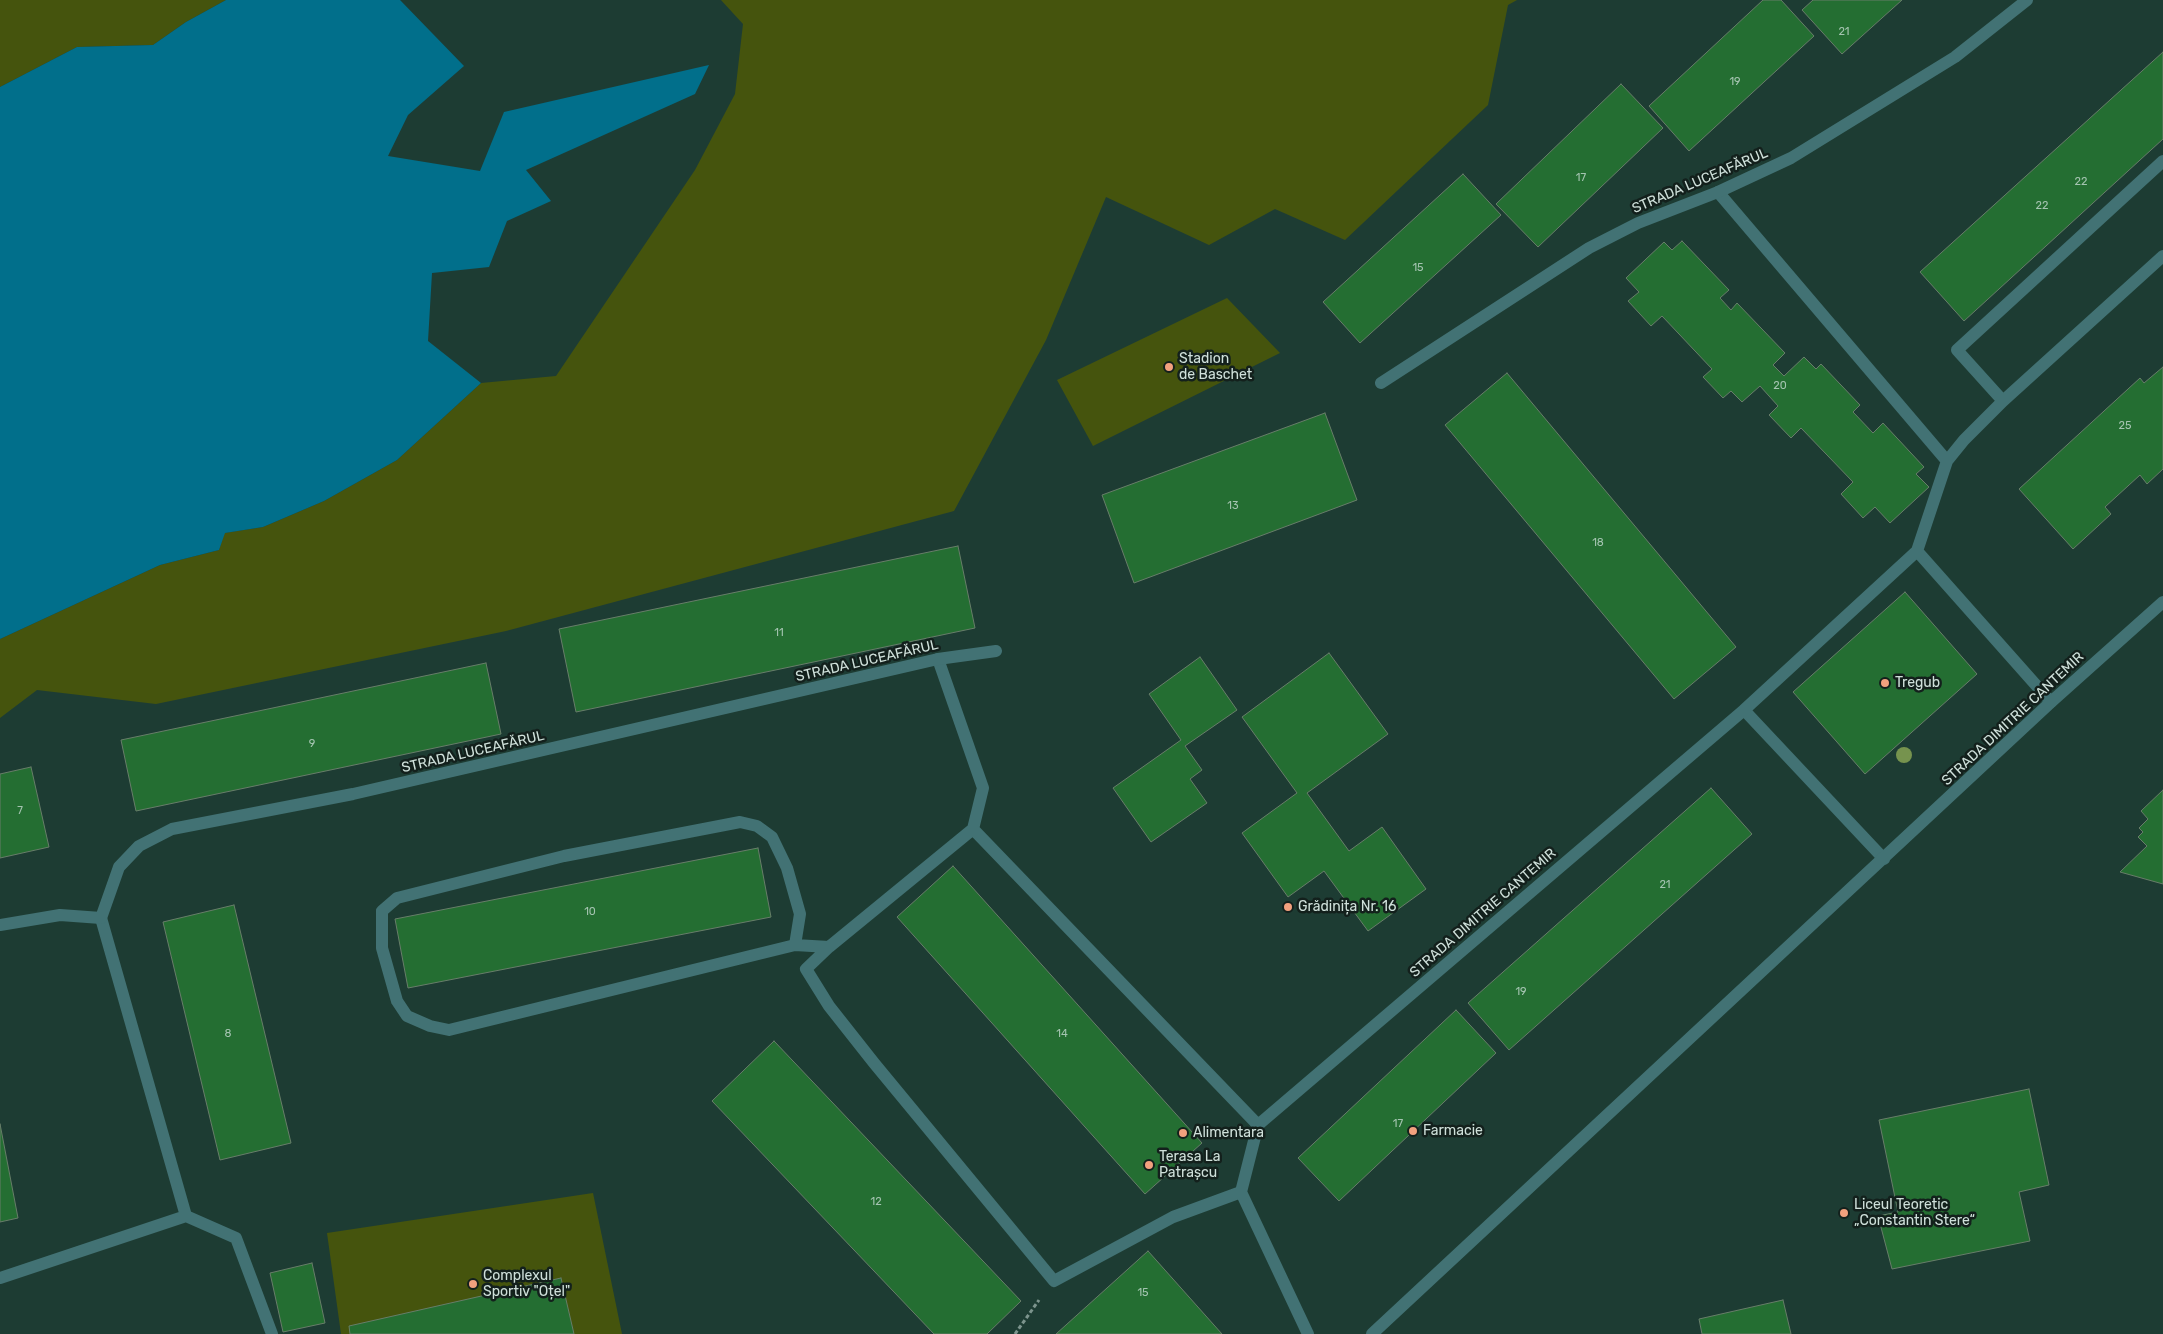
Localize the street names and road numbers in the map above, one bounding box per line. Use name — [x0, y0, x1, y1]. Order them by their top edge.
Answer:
street label: STRADA LUCEAFĂRUL — [1630, 145, 1770, 217]
street label: STRADA LUCEAFĂRUL — [794, 636, 940, 686]
street label: STRADA DIMITRIE CANTEMIR — [1939, 649, 2087, 789]
street label: STRADA LUCEAFĂRUL — [400, 727, 546, 777]
street label: STRADA DIMITRIE CANTEMIR — [1407, 845, 1559, 981]

